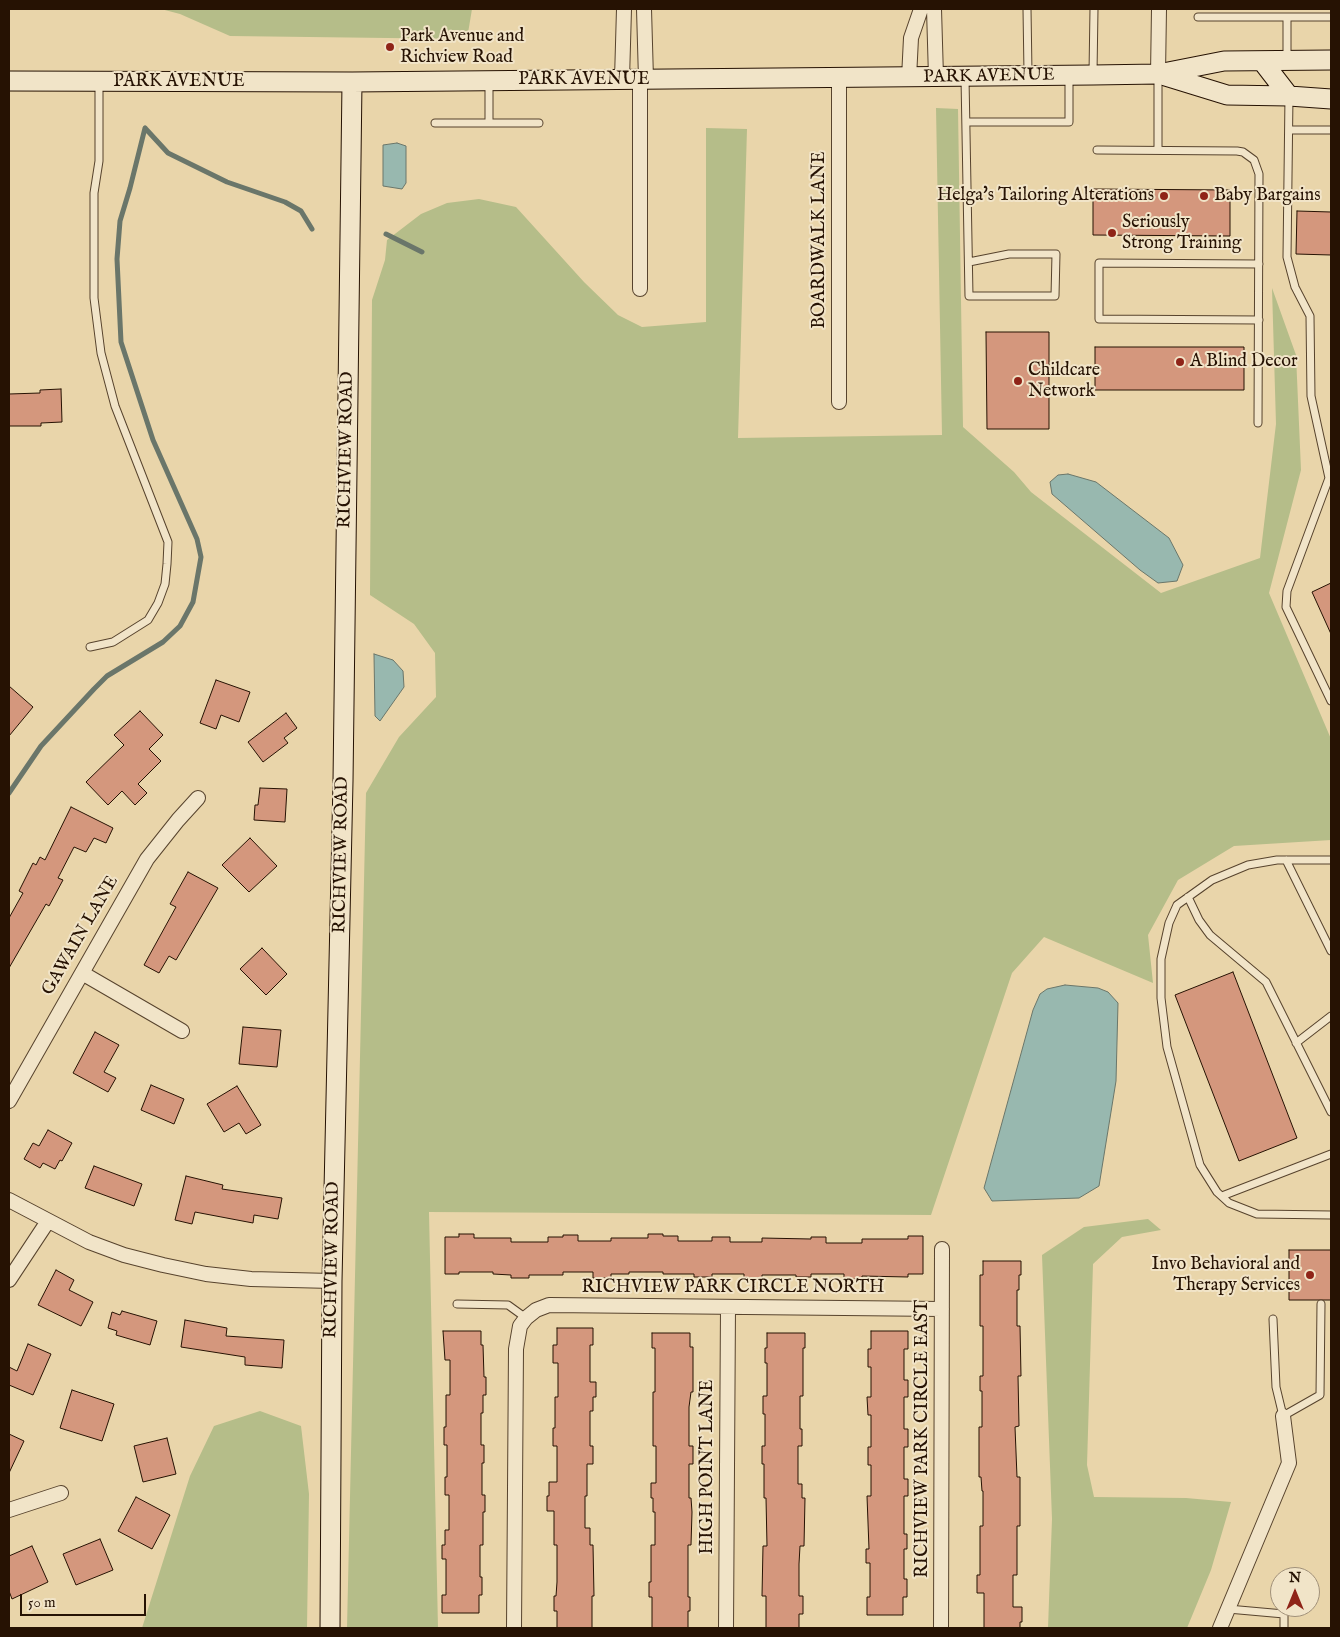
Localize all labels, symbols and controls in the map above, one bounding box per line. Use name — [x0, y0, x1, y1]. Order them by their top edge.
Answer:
place label: Park Avenue and Richview Road — [400, 26, 524, 68]
marker: Park Avenue and Richview Road — [384, 41, 396, 53]
street label: PARK AVENUE — [923, 65, 1055, 89]
street label: PARK AVENUE — [518, 69, 650, 91]
street label: PARK AVENUE — [113, 71, 245, 93]
street label: BOARDWALK LANE — [809, 151, 831, 329]
place label: Helga's Tailoring Alterations — [937, 185, 1154, 207]
place label: Baby Bargains — [1214, 185, 1320, 207]
marker: Helga's Tailoring Alterations — [1158, 190, 1170, 202]
marker: Baby Bargains — [1198, 190, 1210, 202]
place label: Seriously Strong Training — [1122, 212, 1242, 254]
marker: Seriously Strong Training — [1106, 227, 1118, 239]
place label: A Blind Decor — [1190, 351, 1298, 373]
marker: A Blind Decor — [1174, 356, 1186, 368]
place label: Childcare Network — [1028, 360, 1100, 402]
street label: RICHVIEW ROAD — [335, 371, 359, 529]
marker: Childcare Network — [1012, 375, 1024, 387]
street label: RICHVIEW ROAD — [330, 776, 354, 934]
street label: GAWAIN LANE — [38, 872, 124, 1000]
street label: RICHVIEW ROAD — [321, 1181, 345, 1339]
place label: Invo Behavioral and Therapy Services — [1152, 1254, 1300, 1296]
marker: Invo Behavioral and Therapy Services — [1304, 1269, 1316, 1281]
street label: RICHVIEW PARK CIRCLE NORTH — [581, 1277, 885, 1299]
street label: RICHVIEW PARK CIRCLE EAST — [912, 1300, 934, 1578]
street label: HIGH POINT LANE — [697, 1379, 719, 1555]
north arrow — [1270, 1567, 1320, 1617]
text: N — [1289, 1569, 1301, 1587]
scale bar — [22, 1584, 149, 1616]
text: 50 m — [28, 1593, 56, 1612]

